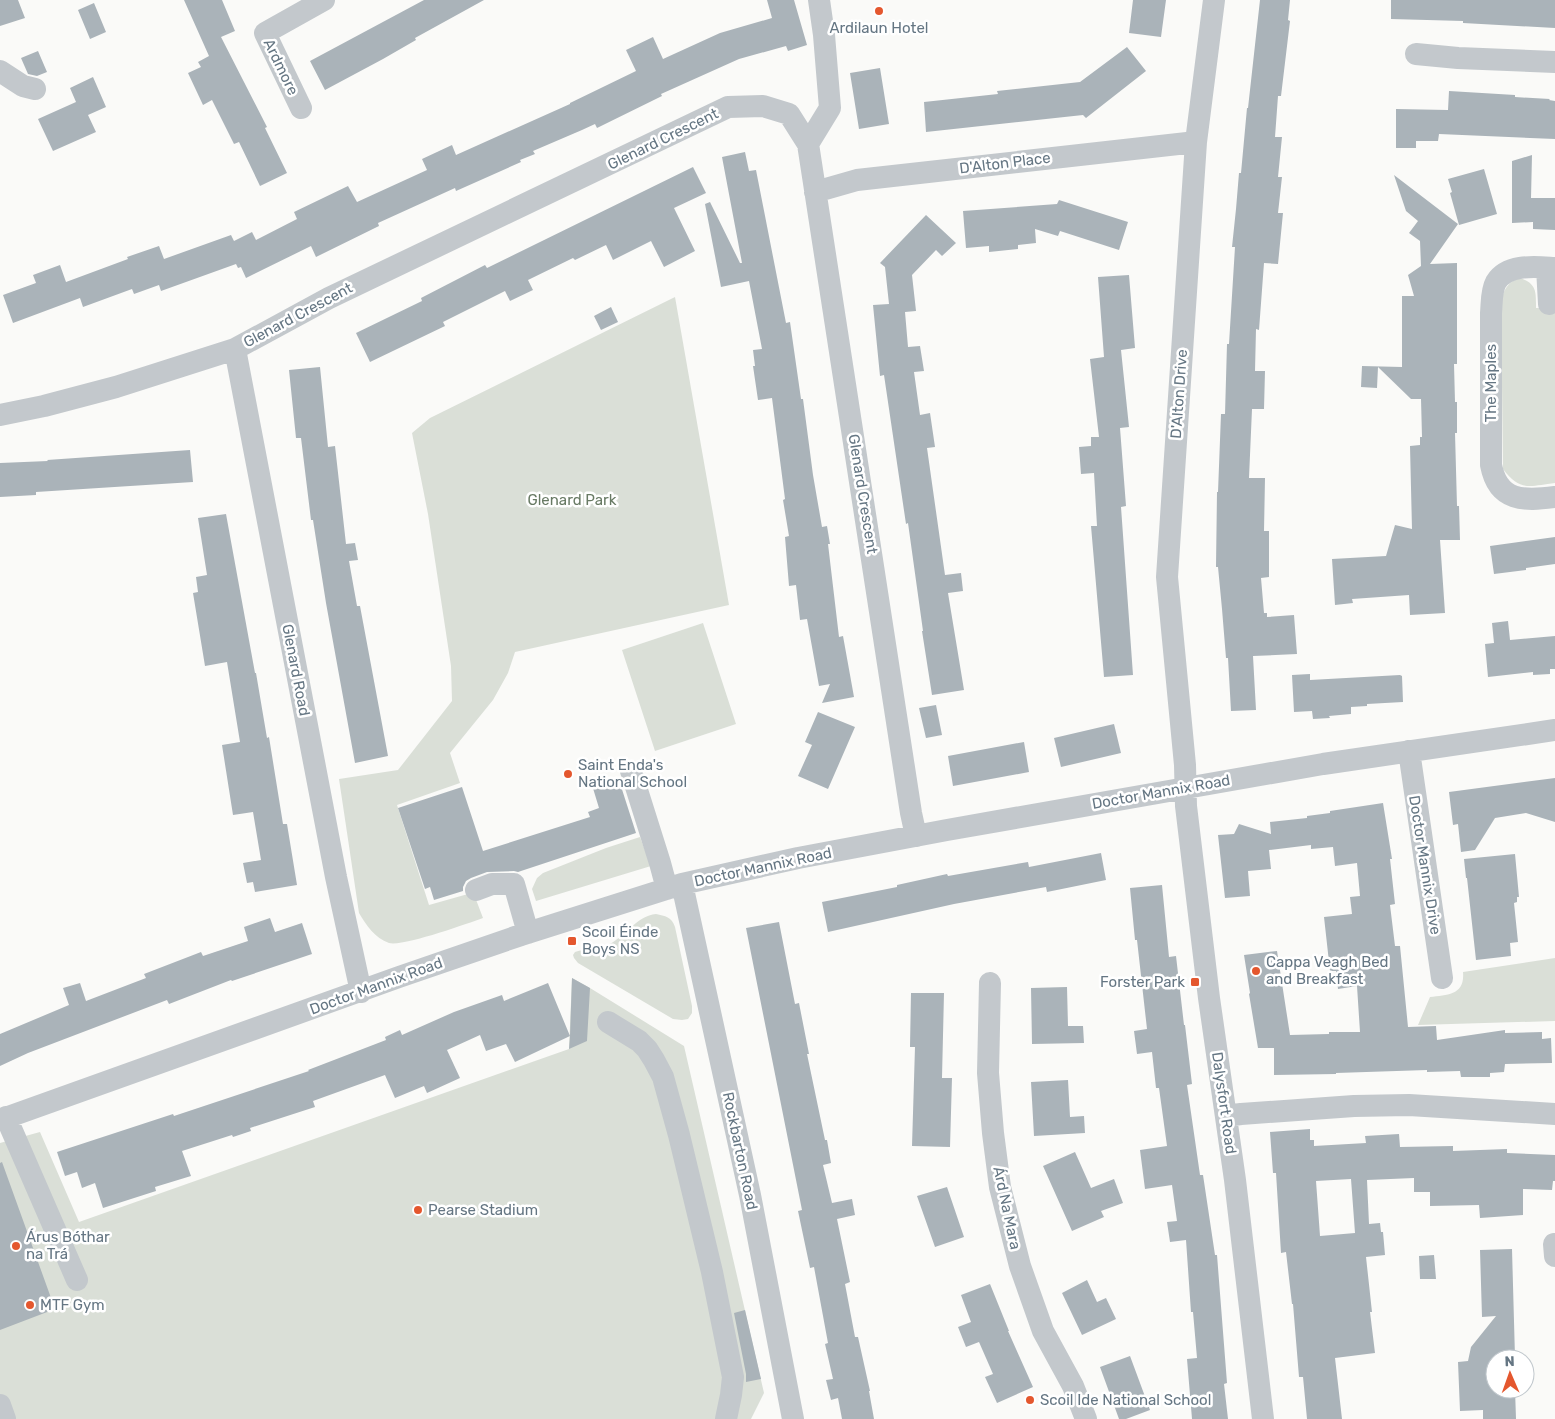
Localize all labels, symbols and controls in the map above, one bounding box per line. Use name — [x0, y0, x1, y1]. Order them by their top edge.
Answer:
marker: Ardilaun Hotel — [873, 5, 885, 17]
place label: Ardilaun Hotel — [829, 19, 929, 37]
street label: Ardmore — [260, 36, 302, 98]
street label: Glenard Crescent — [605, 104, 721, 174]
street label: D'Alton Place — [958, 148, 1052, 178]
street label: Glenard Crescent — [240, 279, 356, 351]
street label: The Maples — [1482, 343, 1500, 422]
street label: D'Alton Drive — [1167, 349, 1191, 439]
street label: Glenard Crescent — [845, 433, 881, 555]
park label: Glenard Park — [528, 491, 617, 509]
street label: Glenard Road — [278, 622, 314, 718]
place label: Saint Enda's National School — [578, 756, 687, 791]
marker: Saint Enda's National School — [562, 768, 574, 780]
street label: Doctor Mannix Road — [1090, 771, 1232, 813]
street label: Doctor Mannix Drive — [1405, 794, 1445, 936]
street label: Doctor Mannix Road — [693, 844, 833, 890]
place label: Scoil Éinde Boys NS — [582, 923, 658, 958]
marker: Scoil Éinde Boys NS — [566, 935, 578, 947]
place label: Cappa Veagh Bed and Breakfast — [1266, 953, 1389, 988]
street label: Doctor Mannix Road — [307, 954, 445, 1018]
marker: Cappa Veagh Bed and Breakfast — [1250, 965, 1262, 977]
place label: Forster Park — [1100, 973, 1185, 991]
marker: Forster Park — [1189, 976, 1201, 988]
street label: Dalysfort Road — [1208, 1051, 1240, 1155]
street label: Rockbarton Road — [719, 1090, 761, 1212]
street label: Árd Na Mara — [989, 1165, 1025, 1251]
place label: Pearse Stadium — [428, 1201, 538, 1219]
marker: Pearse Stadium — [412, 1204, 424, 1216]
place label: Árus Bóthar na Trá — [26, 1228, 110, 1263]
marker: Árus Bóthar na Trá — [10, 1240, 22, 1252]
place label: MTF Gym — [40, 1296, 105, 1314]
marker: MTF Gym — [24, 1299, 36, 1311]
north arrow — [1485, 1349, 1535, 1399]
text: N — [1504, 1353, 1515, 1370]
place label: Scoil Ide National School — [1040, 1391, 1211, 1409]
marker: Scoil Ide National School — [1024, 1394, 1036, 1406]

